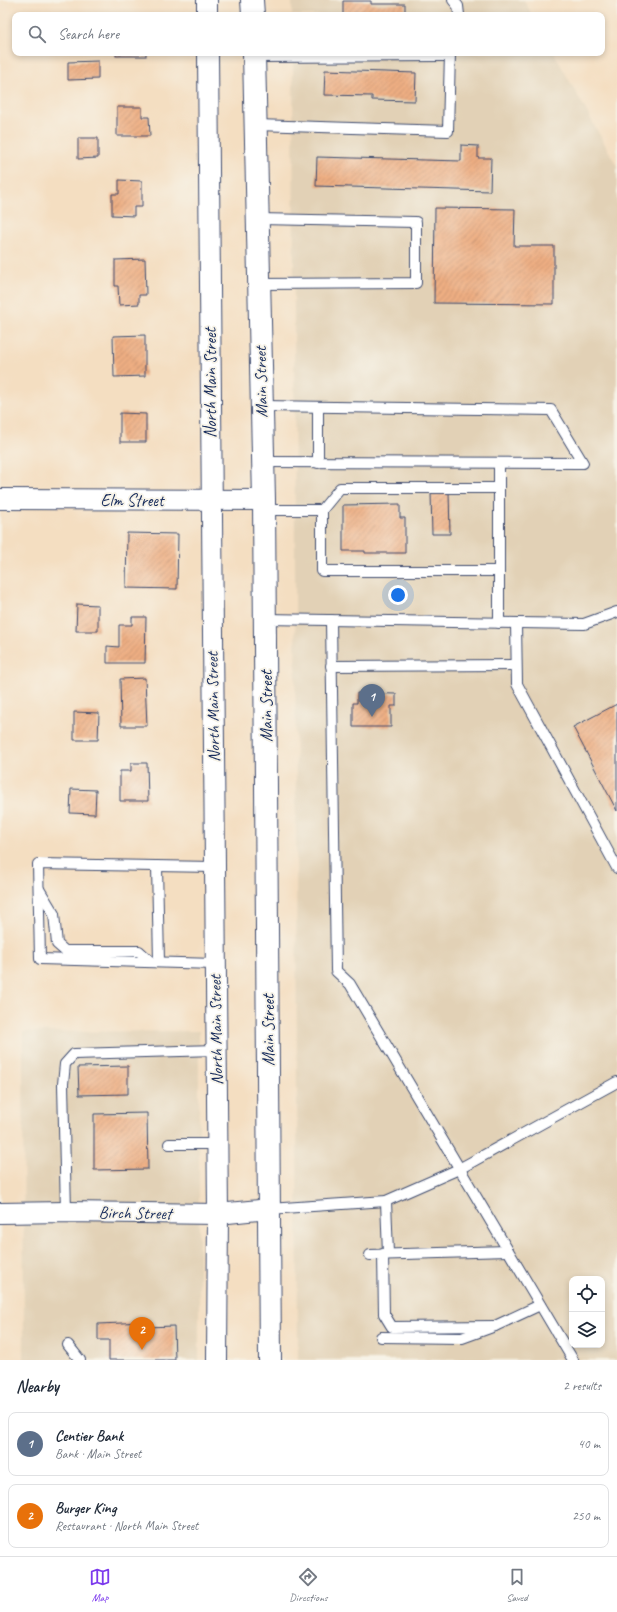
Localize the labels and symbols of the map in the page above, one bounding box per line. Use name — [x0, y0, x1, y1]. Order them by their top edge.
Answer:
street label: North Main Street — [200, 326, 221, 438]
street label: Main Street — [250, 344, 272, 418]
street label: Elm Street — [100, 490, 166, 511]
your location — [388, 585, 408, 605]
street label: North Main Street — [201, 649, 224, 762]
street label: Main Street — [256, 668, 277, 742]
pin: 1 — [359, 684, 385, 717]
street label: North Main Street — [204, 972, 227, 1085]
street label: Main Street — [258, 992, 279, 1066]
street label: Birch Street — [98, 1202, 174, 1224]
pin: 2 — [129, 1317, 155, 1350]

